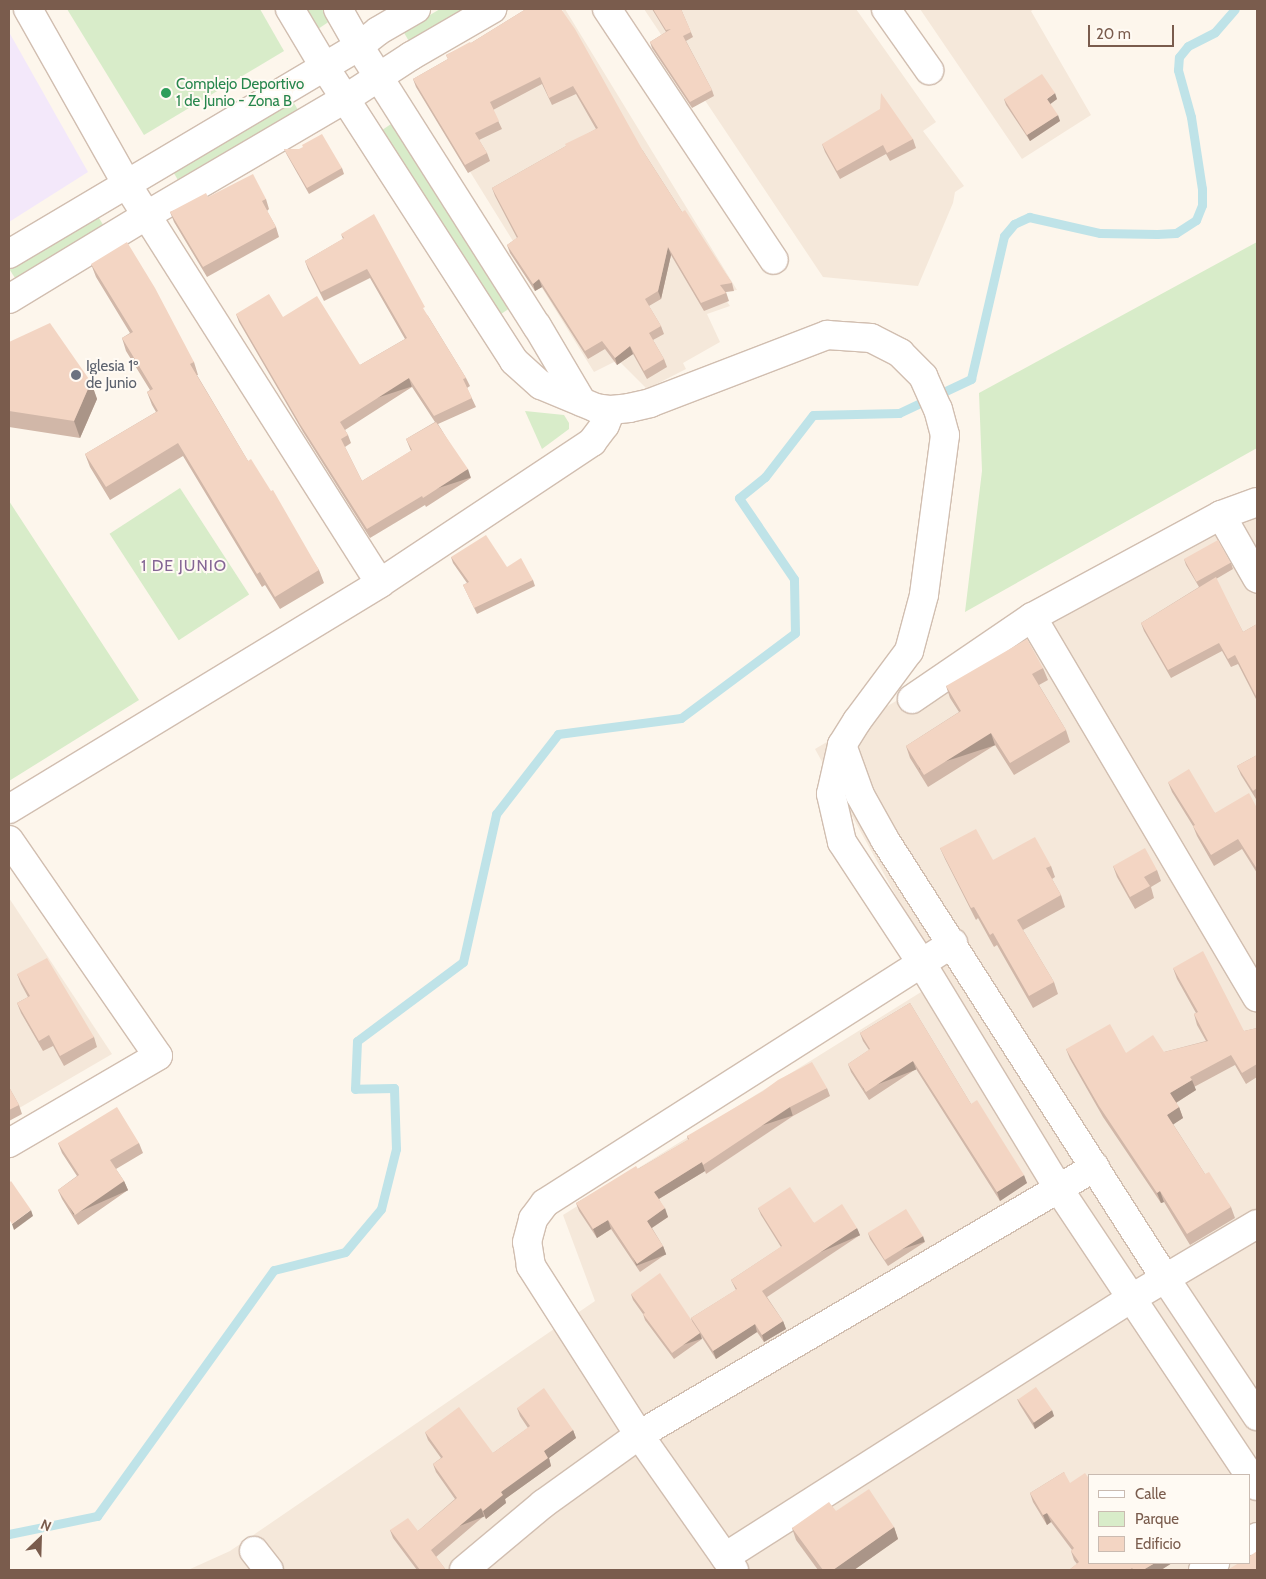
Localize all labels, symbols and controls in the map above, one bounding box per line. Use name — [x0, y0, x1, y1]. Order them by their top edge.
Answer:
scale bar — [1091, 15, 1177, 47]
text: 20 m — [1096, 25, 1131, 43]
place label: Complejo Deportivo 1 de Junio - Zona B — [176, 75, 304, 110]
marker: Complejo Deportivo 1 de Junio - Zona B — [160, 87, 172, 99]
place label: Iglesia 1º de Junio — [86, 357, 139, 392]
marker: Iglesia 1º de Junio — [70, 369, 82, 381]
district label: 1 DE JUNIO — [140, 556, 228, 576]
legend — [1088, 1474, 1251, 1564]
text: Calle — [1135, 1485, 1166, 1503]
text: Parque — [1135, 1510, 1179, 1528]
north arrow — [15, 1514, 65, 1564]
text: N — [38, 1515, 54, 1536]
text: Edificio — [1135, 1535, 1181, 1553]

